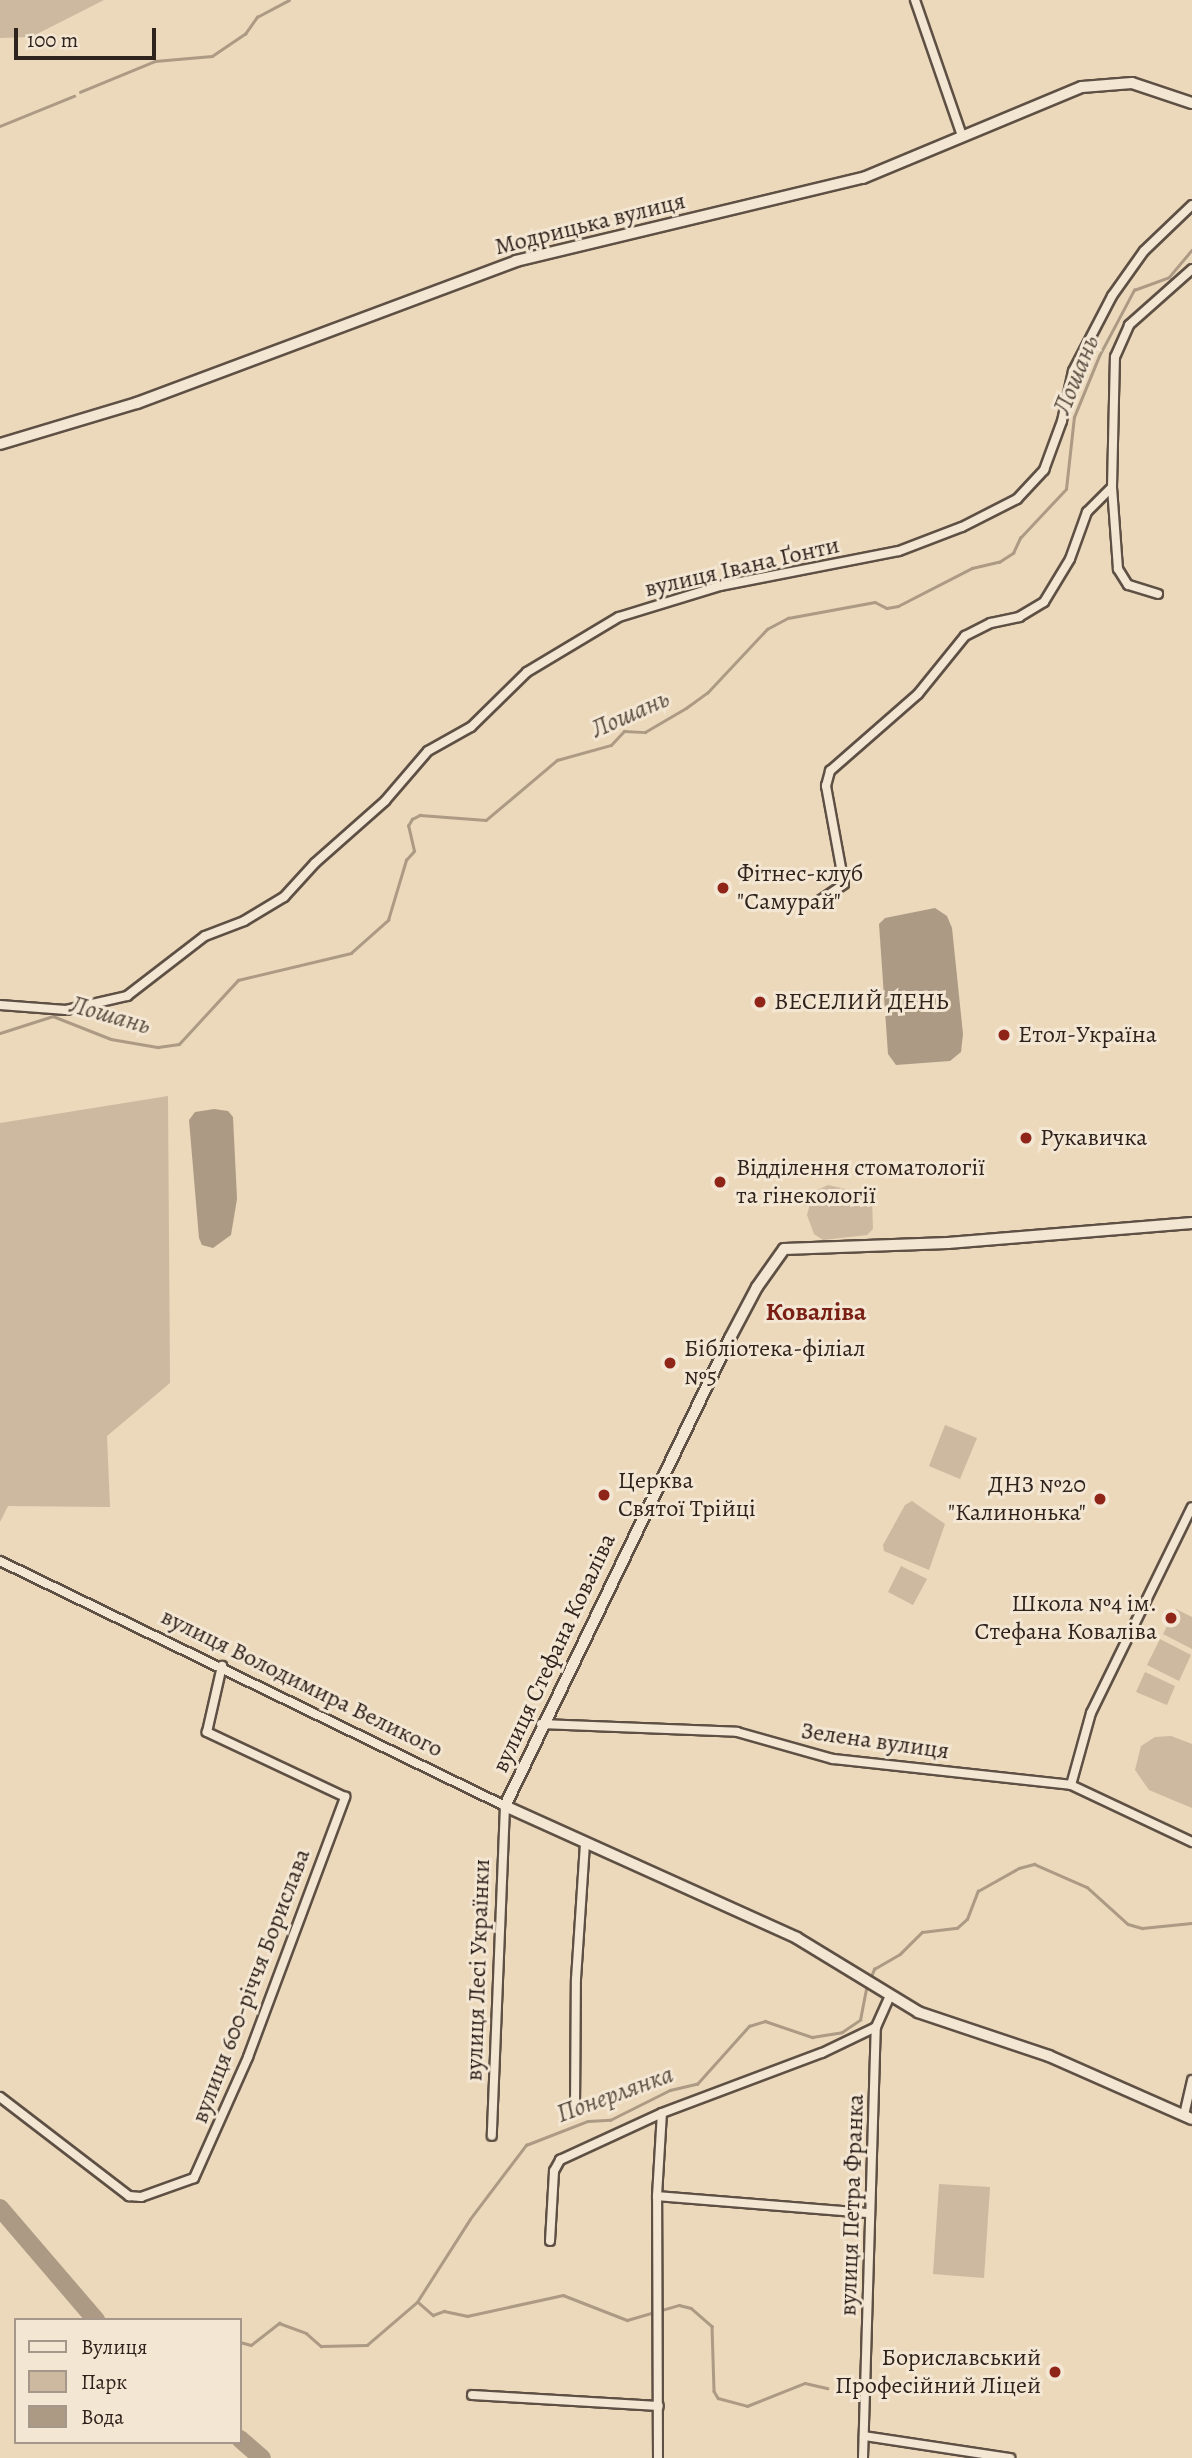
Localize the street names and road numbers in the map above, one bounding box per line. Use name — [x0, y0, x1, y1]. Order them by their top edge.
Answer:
street label: Модрицька вулиця — [492, 186, 688, 262]
street label: вулиця Івана Ґонти — [642, 531, 842, 603]
street label: вулиця Стефана Коваліва — [486, 1529, 622, 1777]
street label: вулиця Володимира Великого — [156, 1602, 448, 1764]
street label: Зелена вулиця — [799, 1716, 951, 1766]
street label: вулиця 600-річчя Борислава — [185, 1845, 317, 2127]
street label: вулиця Лесі Українки — [460, 1858, 496, 2082]
street label: вулиця Петра Франка — [834, 2093, 870, 2317]

